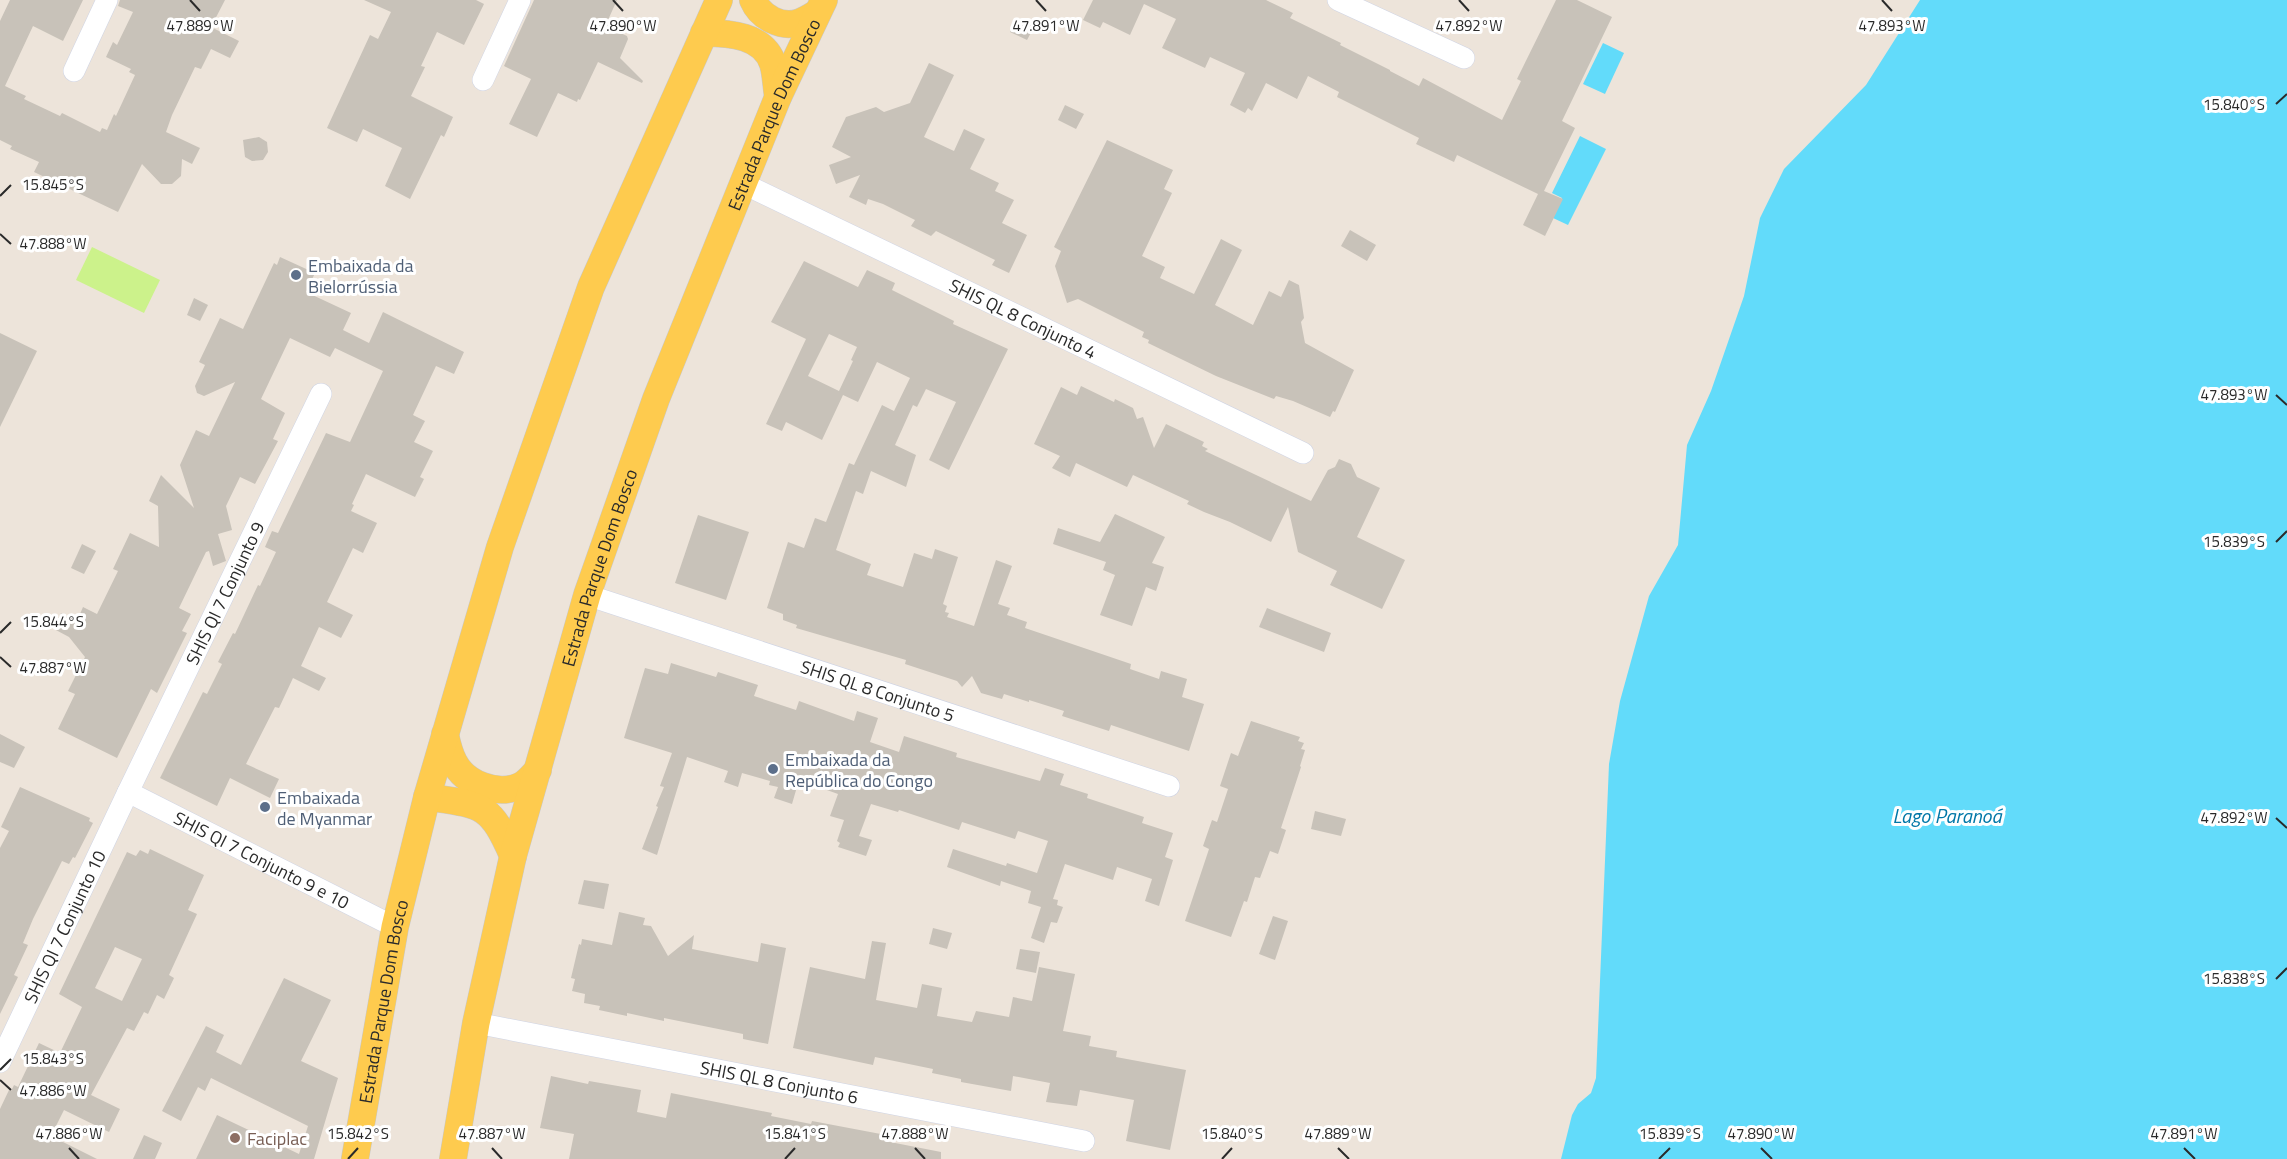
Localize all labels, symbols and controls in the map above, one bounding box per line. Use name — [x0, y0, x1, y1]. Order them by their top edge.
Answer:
text: 47.889°W — [167, 14, 233, 37]
text: 47.890°W — [590, 14, 656, 37]
street label: Estrada Parque Dom Bosco — [720, 14, 827, 214]
text: 47.891°W — [1013, 14, 1079, 37]
text: 47.892°W — [1436, 14, 1502, 37]
text: 47.893°W — [1859, 14, 1925, 37]
text: 15.840°S — [2203, 93, 2265, 116]
text: 15.845°S — [22, 173, 84, 196]
text: 47.888°W — [20, 232, 86, 255]
place label: Embaixada da Bielorrússia — [308, 252, 414, 300]
marker: Embaixada da Bielorrússia — [289, 268, 303, 282]
street label: SHIS QL 8 Conjunto 4 — [945, 271, 1101, 365]
text: 47.893°W — [2201, 383, 2267, 406]
street label: Estrada Parque Dom Bosco — [554, 465, 644, 669]
street label: SHIS QI 7 Conjunto 9 — [178, 517, 271, 669]
text: 15.839°S — [2203, 530, 2265, 553]
text: 15.844°S — [22, 610, 84, 633]
street label: SHIS QL 8 Conjunto 5 — [797, 653, 958, 728]
text: 47.887°W — [20, 656, 86, 679]
place label: Embaixada da República do Congo — [785, 746, 933, 794]
marker: Embaixada da República do Congo — [766, 762, 780, 776]
place label: Embaixada de Myanmar — [277, 784, 372, 832]
marker: Embaixada de Myanmar — [258, 800, 272, 814]
water label: Lago Paranoá — [1893, 800, 2003, 831]
street label: SHIS QI 7 Conjunto 9 e 10 — [169, 804, 354, 915]
text: 47.892°W — [2201, 806, 2267, 829]
street label: SHIS QI 7 Conjunto 10 — [16, 845, 112, 1007]
street label: Estrada Parque Dom Bosco — [351, 897, 415, 1105]
text: 15.838°S — [2203, 967, 2265, 990]
text: 15.843°S — [22, 1047, 84, 1070]
street label: SHIS QL 8 Conjunto 6 — [698, 1053, 861, 1110]
text: 47.886°W — [20, 1079, 86, 1102]
text: 47.886°W — [36, 1122, 102, 1145]
text: 15.842°S — [327, 1122, 389, 1145]
text: 47.887°W — [459, 1122, 525, 1145]
text: 15.841°S — [764, 1122, 826, 1145]
text: 47.888°W — [882, 1122, 948, 1145]
text: 15.840°S — [1201, 1122, 1263, 1145]
text: 47.889°W — [1305, 1122, 1371, 1145]
text: 15.839°S — [1639, 1122, 1701, 1145]
text: 47.890°W — [1728, 1122, 1794, 1145]
text: 47.891°W — [2151, 1122, 2217, 1145]
place label: Faciplac — [247, 1125, 307, 1152]
marker: Faciplac — [228, 1131, 242, 1145]

